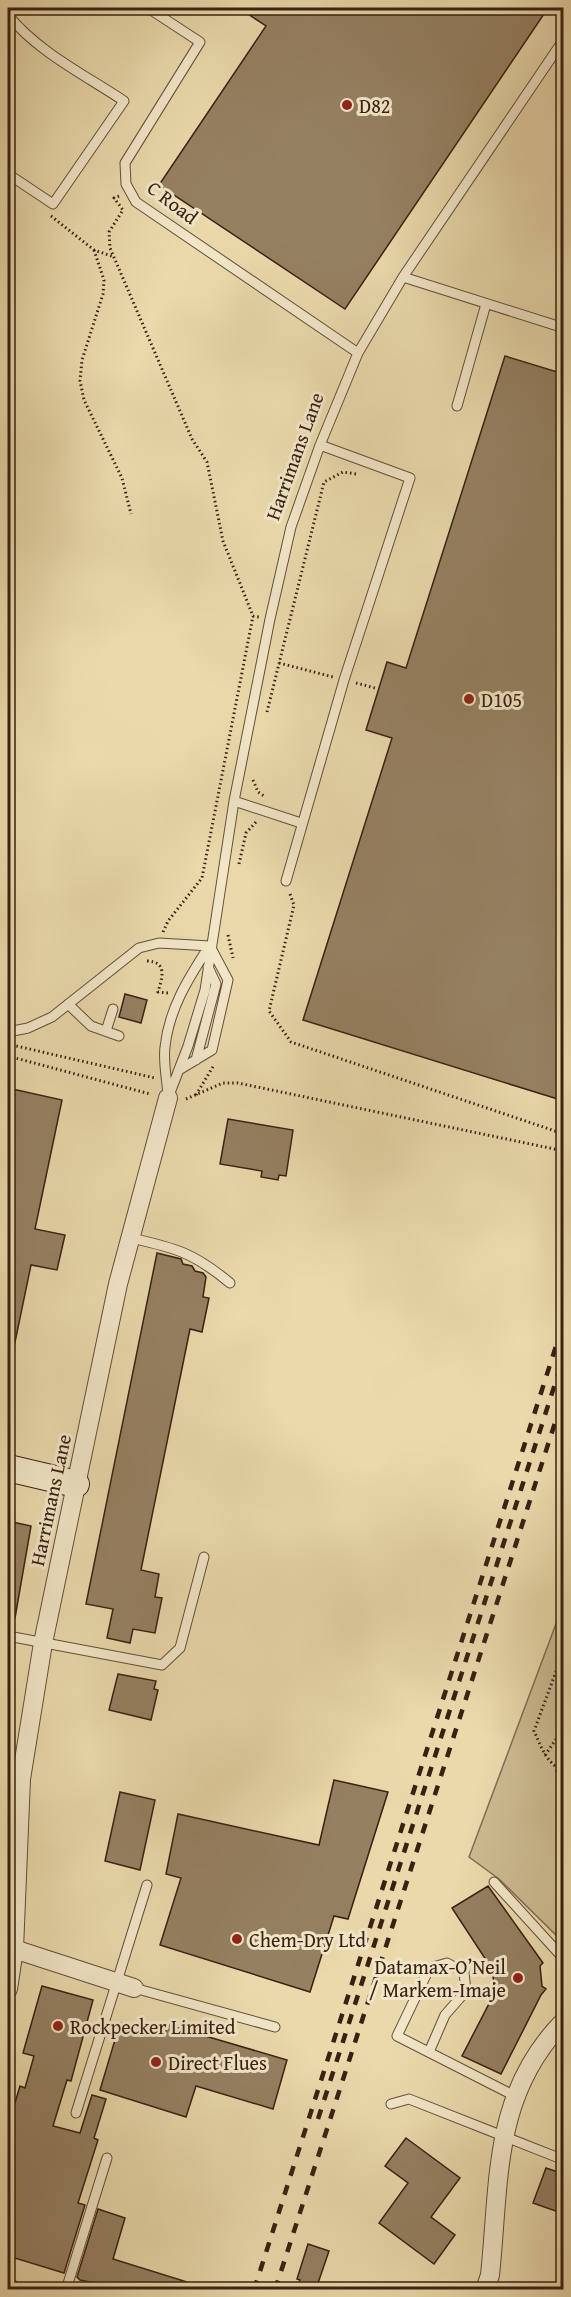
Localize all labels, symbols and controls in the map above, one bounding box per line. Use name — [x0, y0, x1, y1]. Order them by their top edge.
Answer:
place label: D82 — [359, 91, 390, 120]
marker: D82 — [340, 98, 354, 112]
street label: C Road — [141, 173, 205, 231]
street label: Harrimans Lane — [257, 388, 331, 524]
place label: D105 — [481, 685, 522, 714]
marker: D105 — [462, 692, 476, 706]
street label: Harrimans Lane — [22, 1431, 78, 1569]
place label: Chem-Dry Ltd — [249, 1925, 366, 1954]
marker: Chem-Dry Ltd — [230, 1932, 244, 1946]
place label: Datamax-O’Neil / Markem-Imaje — [369, 1952, 506, 2004]
marker: Datamax-O’Neil / Markem-Imaje — [511, 1971, 525, 1985]
place label: Rockpecker Limited — [70, 2012, 236, 2041]
marker: Rockpecker Limited — [51, 2019, 65, 2033]
place label: Direct Flues — [168, 2048, 267, 2077]
marker: Direct Flues — [149, 2055, 163, 2069]

